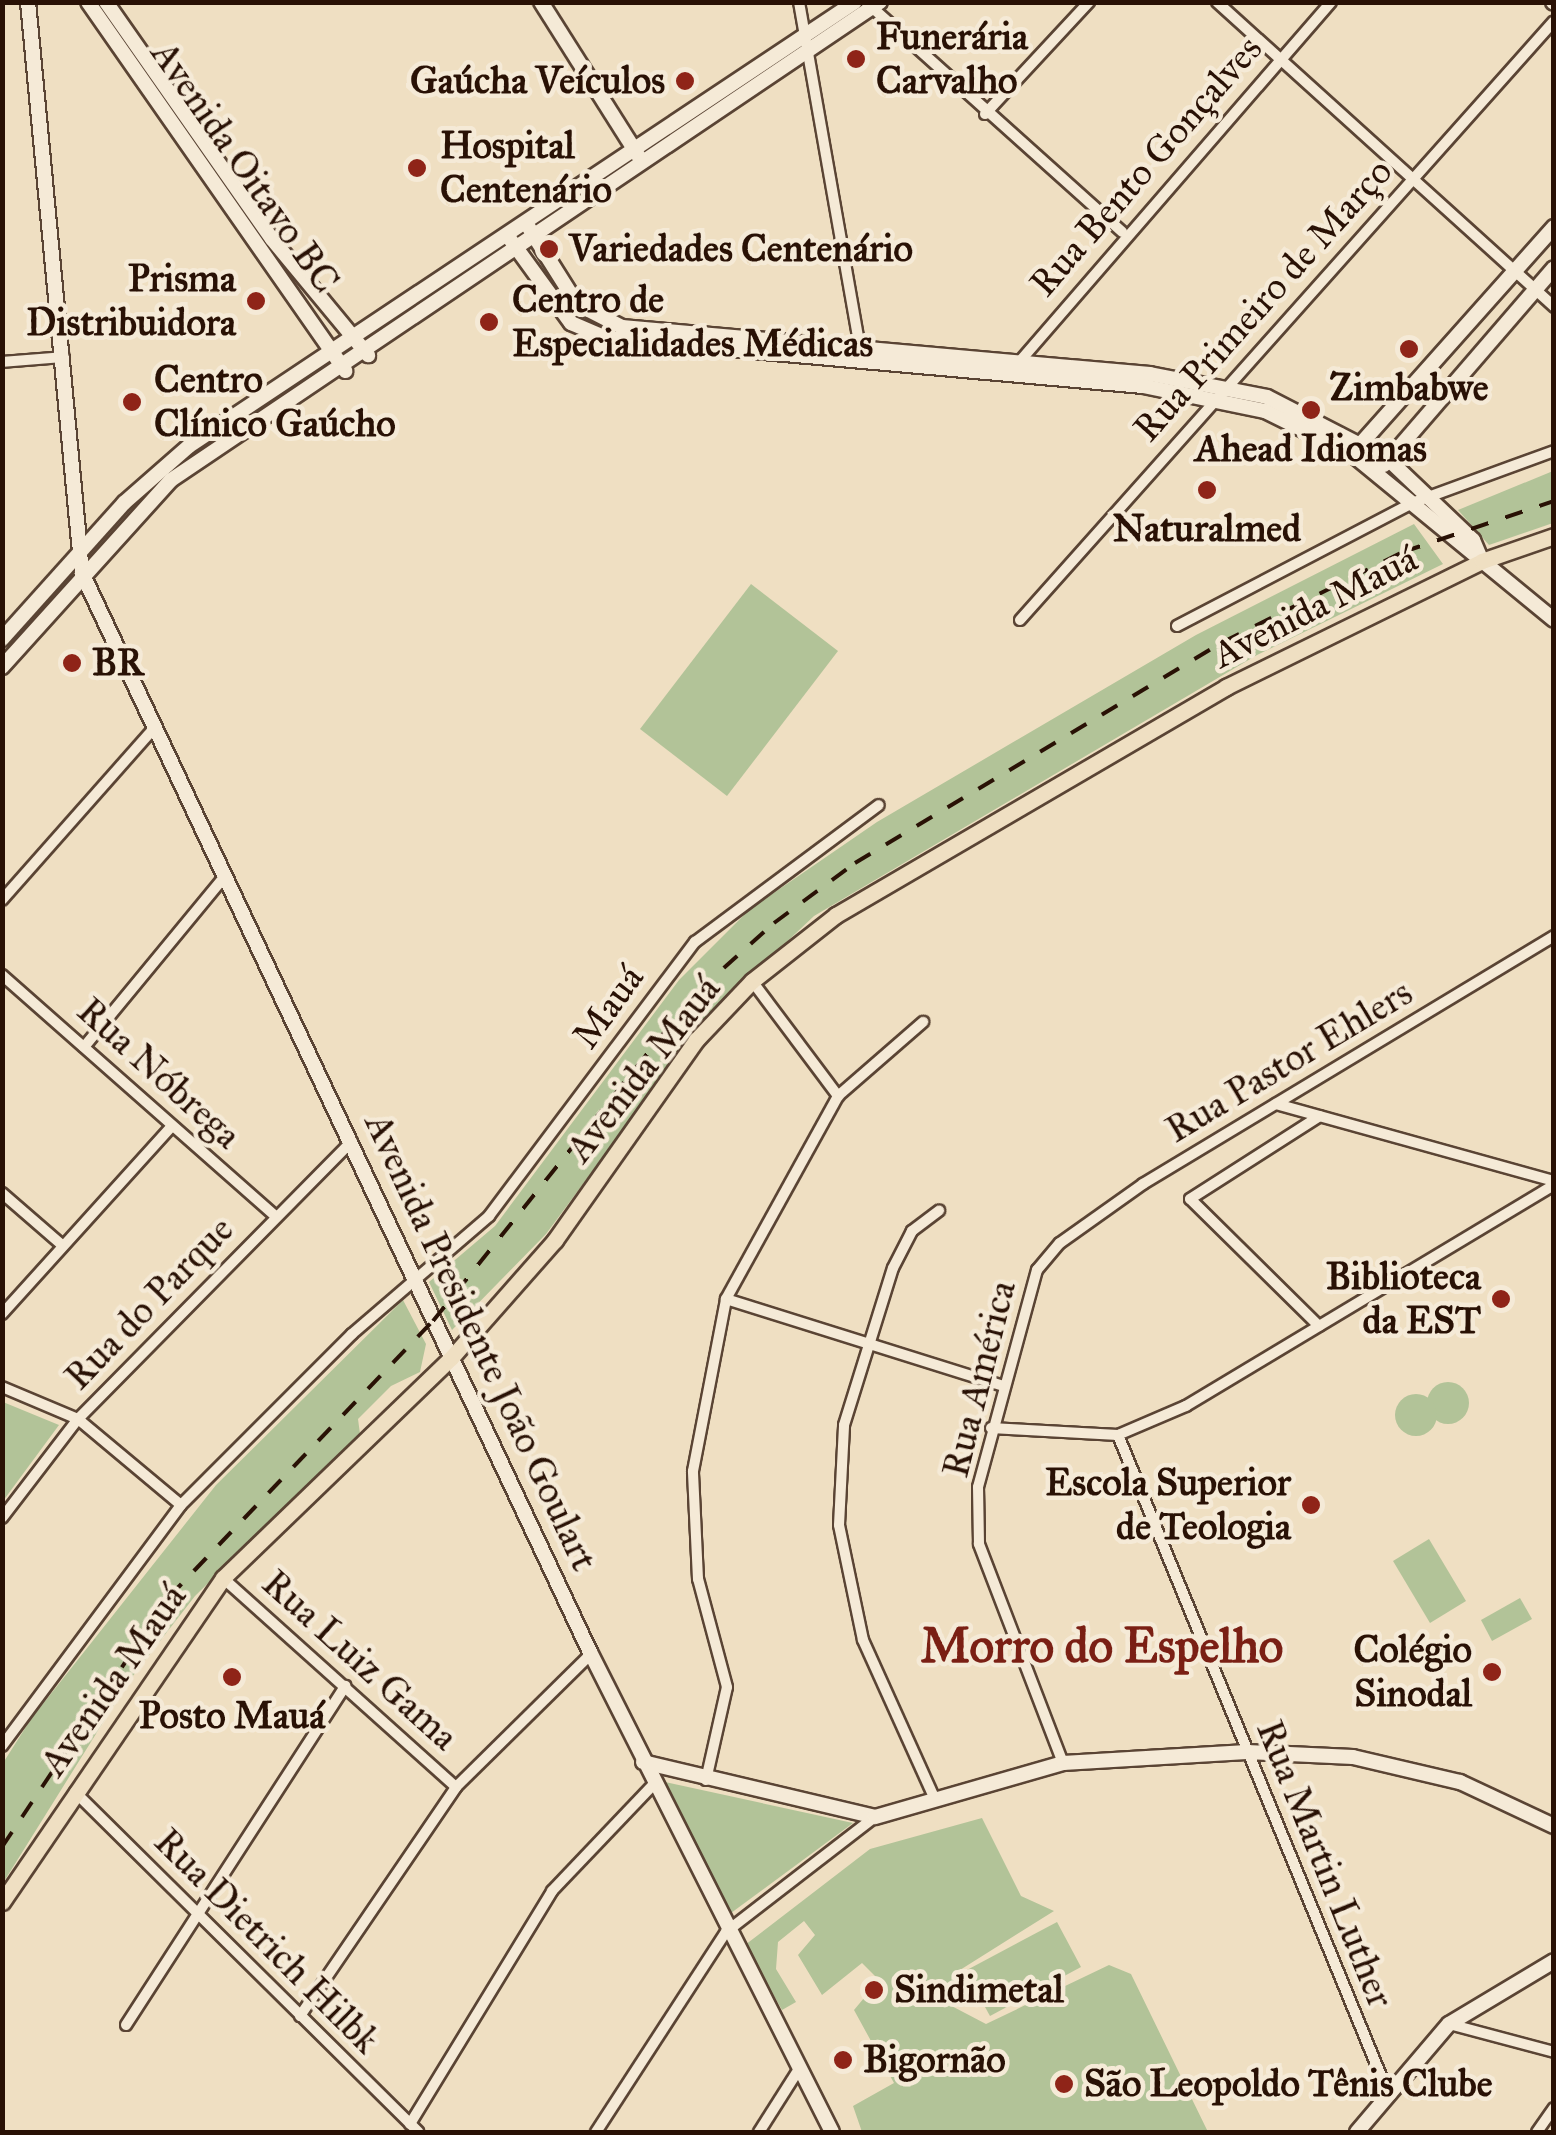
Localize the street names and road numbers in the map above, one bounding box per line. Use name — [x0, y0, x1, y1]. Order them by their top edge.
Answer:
street label: Rua Bento Gonçalves — [1020, 26, 1272, 306]
street label: Avenida Oitavo BC — [141, 32, 349, 302]
street label: Rua Primeiro de Março — [1124, 149, 1402, 451]
street label: Avenida Mauá — [1205, 536, 1425, 678]
street label: Mauá — [563, 957, 653, 1057]
street label: Avenida Mauá — [556, 967, 730, 1171]
street label: Rua Pastor Ehlers — [1157, 969, 1421, 1153]
street label: Rua Nóbrega — [68, 988, 250, 1158]
street label: Avenida Presidente João Goulart — [355, 1106, 607, 1578]
street label: Rua do Parque — [55, 1207, 243, 1399]
street label: Rua América — [933, 1276, 1025, 1482]
street label: Rua Luiz Gama — [253, 1560, 467, 1760]
street label: Avenida Mauá — [30, 1575, 196, 1785]
street label: Rua Martin Luther — [1247, 1714, 1403, 2014]
street label: Rua Dietrich Hilbk — [145, 1819, 389, 2063]

